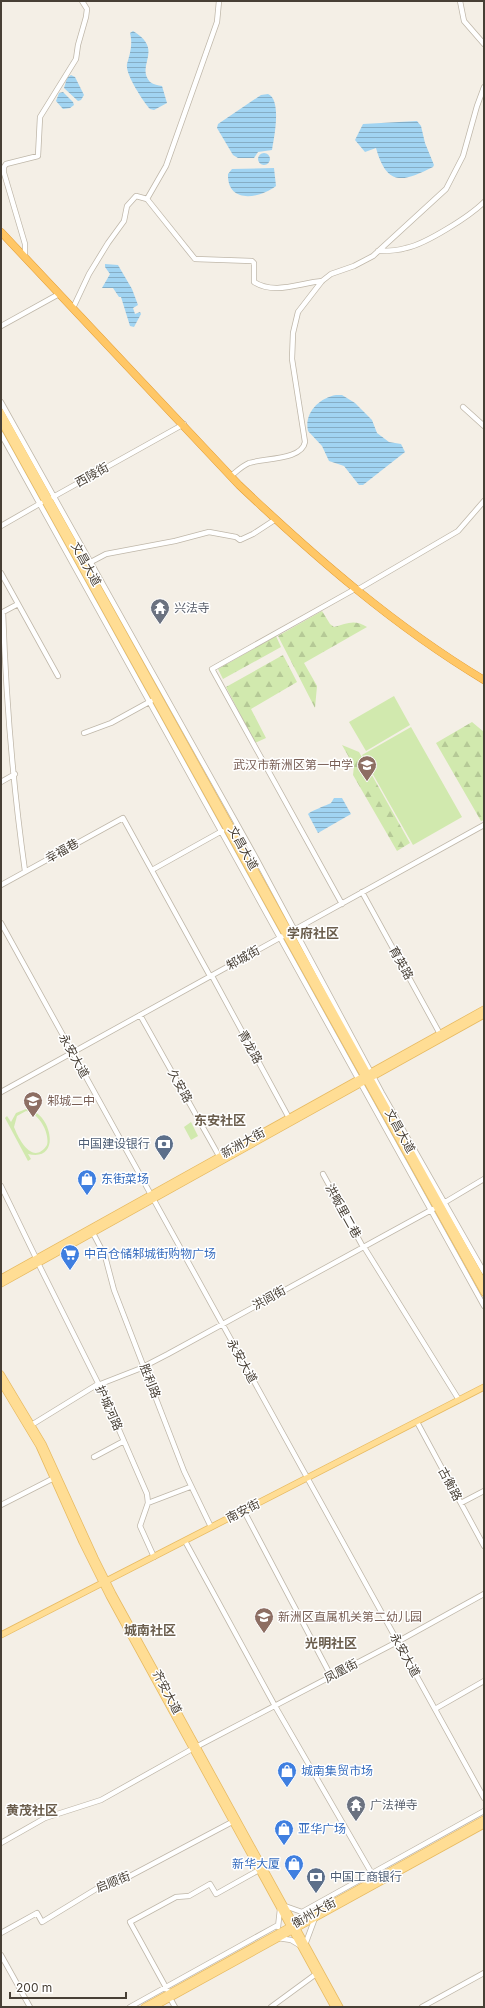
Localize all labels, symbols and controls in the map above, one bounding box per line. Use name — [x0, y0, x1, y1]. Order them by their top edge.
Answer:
street label: 西陵街 — [72, 459, 111, 490]
street label: 文昌大道 — [68, 539, 105, 588]
temple icon: 兴法寺 — [149, 597, 171, 625]
place label: 兴法寺 — [174, 600, 210, 615]
school or university icon: 武汉市新洲区第一中学 — [356, 754, 378, 782]
place label: 武汉市新洲区第一中学 — [233, 757, 353, 772]
street label: 文昌大道 — [225, 823, 262, 872]
street label: 幸福巷 — [42, 835, 81, 866]
district label: 学府社区 — [287, 925, 339, 941]
street label: 邾城街 — [223, 942, 262, 973]
street label: 育英路 — [386, 943, 417, 982]
street label: 青龙路 — [235, 1027, 266, 1066]
street label: 永安大道 — [56, 1031, 93, 1080]
street label: 久安路 — [165, 1066, 196, 1105]
school or university icon: 邾城二中 — [22, 1090, 44, 1118]
place label: 邾城二中 — [47, 1093, 95, 1108]
street label: 文昌大道 — [382, 1106, 419, 1155]
district label: 东安社区 — [194, 1112, 246, 1128]
street label: 新洲大街 — [218, 1124, 267, 1161]
bank icon: 中国建设银行 — [153, 1133, 175, 1161]
place label: 中国建设银行 — [78, 1136, 150, 1151]
shop icon: 东街菜场 — [76, 1168, 98, 1196]
place label: 东街菜场 — [101, 1171, 149, 1186]
street label: 洪畈里二巷 — [322, 1181, 365, 1241]
supermarket icon: 中百仓储邾城街购物广场 — [59, 1243, 81, 1271]
place label: 中百仓储邾城街购物广场 — [84, 1246, 216, 1261]
street label: 洪闾街 — [249, 1282, 288, 1313]
street label: 永安大道 — [224, 1336, 261, 1385]
street label: 胜利路 — [137, 1361, 164, 1400]
street label: 护城河路 — [93, 1383, 126, 1433]
street label: 古衡路 — [435, 1464, 466, 1503]
street label: 南安街 — [223, 1496, 262, 1525]
school or university icon: 新洲区直属机关第二幼儿园 — [253, 1606, 275, 1634]
place label: 新洲区直属机关第二幼儿园 — [278, 1609, 422, 1624]
district label: 城南社区 — [124, 1622, 176, 1638]
street label: 永安大道 — [387, 1630, 424, 1679]
district label: 光明社区 — [305, 1635, 357, 1651]
street label: 凤凰街 — [321, 1655, 360, 1686]
street label: 齐安大道 — [150, 1667, 185, 1716]
shop icon: 城南集贸市场 — [276, 1760, 298, 1788]
place label: 城南集贸市场 — [301, 1763, 373, 1778]
temple icon: 广法禅寺 — [345, 1794, 367, 1822]
place label: 广法禅寺 — [370, 1797, 418, 1812]
district label: 黄茂社区 — [6, 1802, 58, 1818]
shop icon: 亚华广场 — [273, 1818, 295, 1846]
place label: 亚华广场 — [298, 1821, 346, 1836]
shop icon: 新华大厦 — [283, 1853, 305, 1881]
place label: 新华大厦 — [232, 1856, 280, 1871]
bank icon: 中国工商银行 — [305, 1866, 327, 1894]
street label: 启顺街 — [93, 1868, 132, 1895]
place label: 中国工商银行 — [330, 1869, 402, 1884]
street label: 衡州大街 — [289, 1894, 338, 1931]
scale bar — [10, 1974, 126, 2000]
text: 200 m — [16, 1980, 52, 1995]

